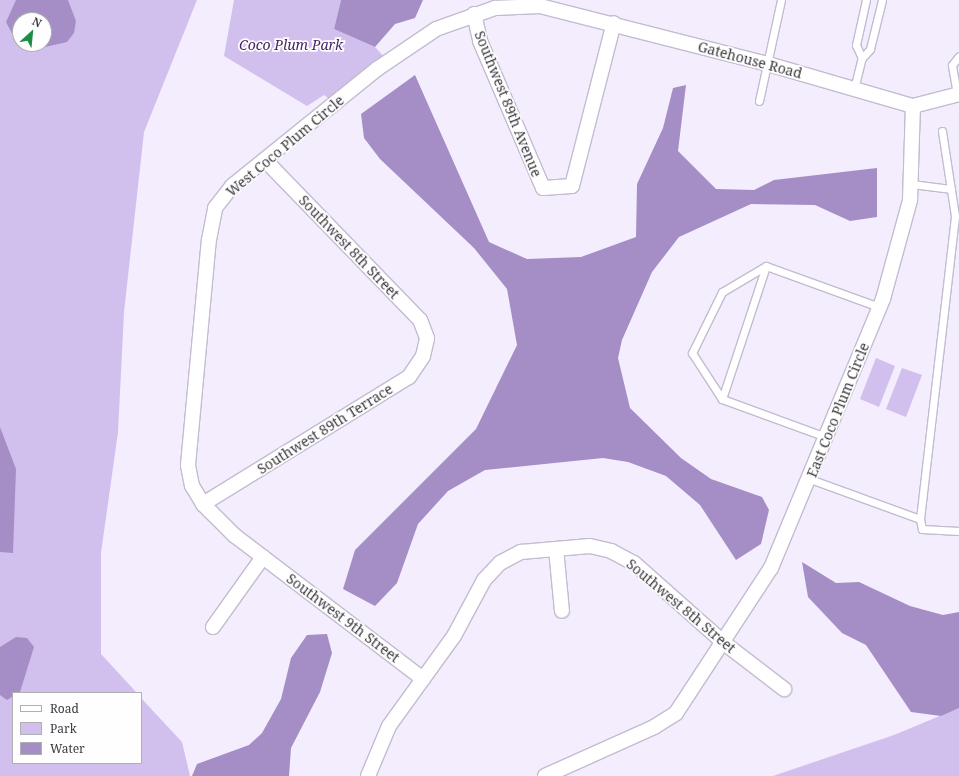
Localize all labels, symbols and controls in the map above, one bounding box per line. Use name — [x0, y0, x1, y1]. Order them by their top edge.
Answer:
north arrow — [12, 12, 52, 52]
text: N — [30, 13, 44, 30]
street label: Southwest 89th Avenue — [471, 29, 545, 179]
park label: Coco Plum Park — [239, 37, 343, 53]
street label: Gatehouse Road — [696, 38, 804, 82]
street label: West Coco Plum Circle — [223, 92, 347, 200]
street label: Southwest 8th Street — [295, 192, 403, 302]
street label: East Coco Plum Circle — [803, 340, 873, 480]
street label: Southwest 89th Terrace — [254, 380, 396, 478]
street label: Southwest 8th Street — [623, 555, 739, 657]
street label: Southwest 9th Street — [283, 570, 403, 666]
legend — [12, 692, 142, 764]
text: Road — [50, 700, 79, 717]
text: Park — [50, 720, 77, 737]
text: Water — [50, 740, 85, 757]

